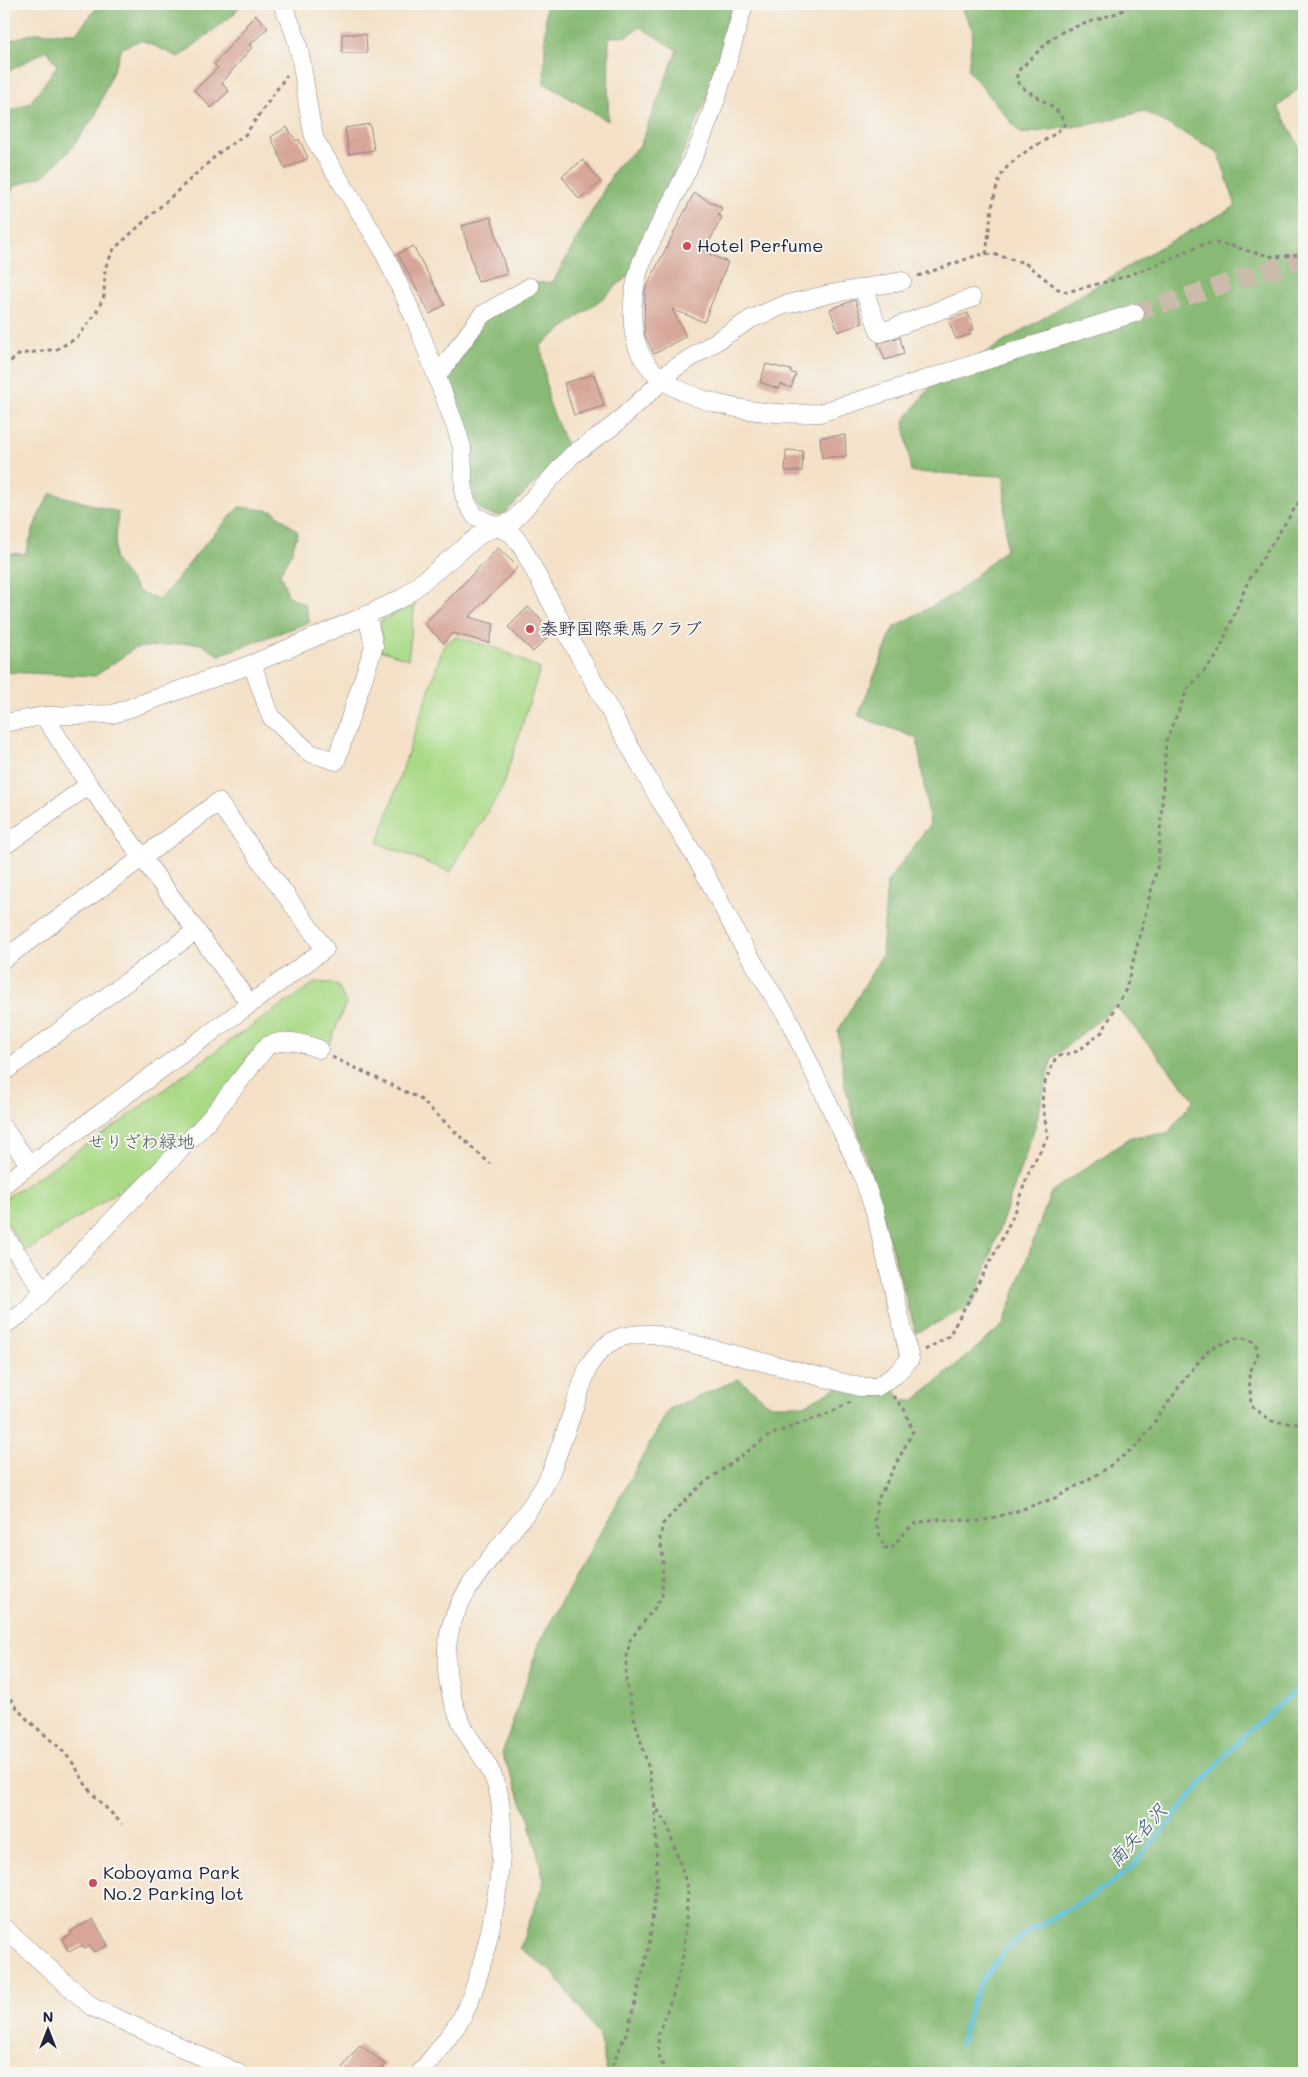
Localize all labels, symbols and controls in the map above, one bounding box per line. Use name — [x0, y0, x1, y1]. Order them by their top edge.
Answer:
place label: Hotel Perfume — [697, 233, 823, 257]
marker: Hotel Perfume — [681, 240, 693, 252]
place label: 秦野国際乗馬クラブ — [540, 616, 702, 640]
marker: 秦野国際乗馬クラブ — [524, 623, 536, 635]
park label: せりざわ緑地 — [87, 1129, 195, 1153]
water label: 南矢名沢 — [1102, 1797, 1172, 1871]
place label: Koboyama Park No.2 Parking lot — [103, 1860, 244, 1905]
marker: Koboyama Park No.2 Parking lot — [87, 1877, 99, 1889]
north arrow — [22, 2004, 72, 2054]
text: N — [43, 2007, 53, 2026]

